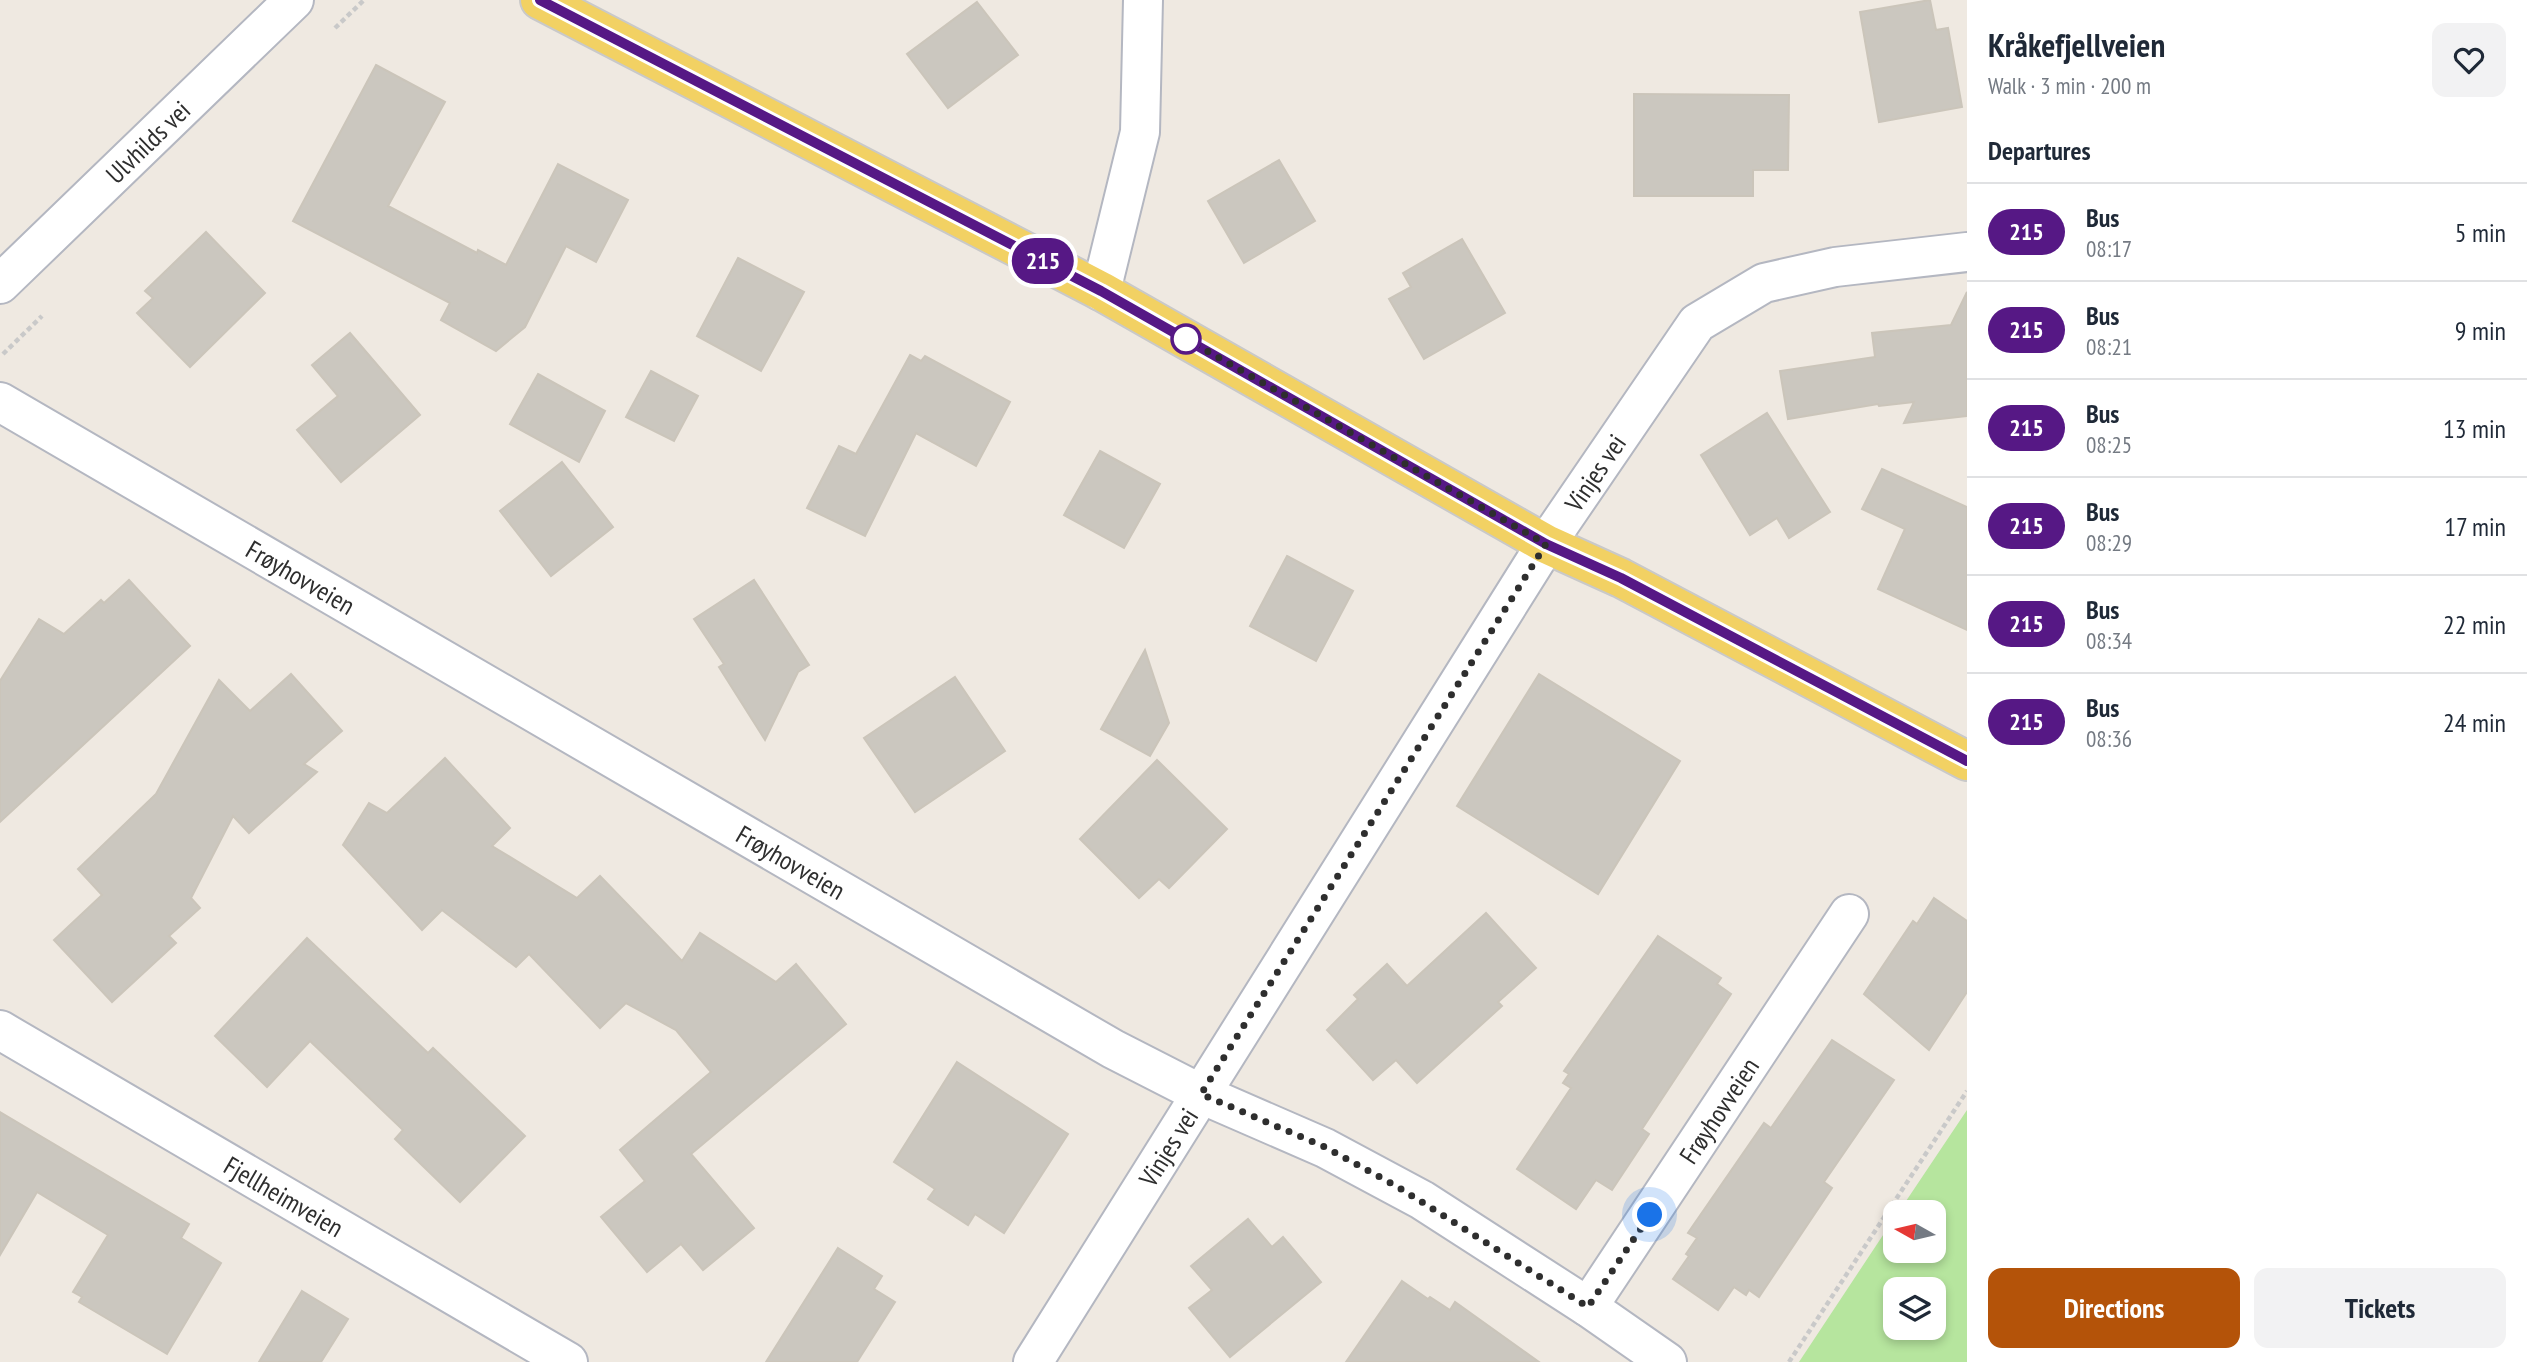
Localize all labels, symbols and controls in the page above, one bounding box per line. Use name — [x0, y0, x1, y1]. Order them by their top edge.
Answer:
text: Kråkefjellveien — [1988, 23, 2165, 66]
button: heart — [2432, 23, 2506, 97]
text: Walk · 3 min · 200 m — [1988, 71, 2151, 100]
street label: Ulvhilds vei — [98, 93, 197, 190]
text: Departures — [1988, 134, 2091, 167]
text: Bus — [2086, 201, 2119, 234]
text: 215 — [2009, 216, 2044, 247]
text: 5 min — [2455, 216, 2506, 249]
text: 08:17 — [2086, 234, 2132, 263]
line badge: 215 — [1003, 238, 1083, 284]
text: 215 — [1026, 245, 1060, 276]
text: Bus — [2086, 299, 2119, 332]
text: 215 — [2009, 314, 2044, 345]
text: 9 min — [2455, 314, 2506, 347]
unlabelled marker — [1171, 324, 1201, 354]
text: 08:21 — [2086, 332, 2132, 361]
text: Bus — [2086, 397, 2119, 430]
text: 215 — [2009, 412, 2044, 443]
text: 13 min — [2443, 412, 2506, 445]
street label: Vinjes vei — [1556, 428, 1633, 518]
text: 08:25 — [2086, 430, 2132, 459]
text: Bus — [2086, 495, 2119, 528]
text: 215 — [2009, 510, 2044, 541]
text: 17 min — [2444, 510, 2506, 543]
text: 08:29 — [2086, 528, 2132, 557]
street label: Frøyhovveien — [241, 532, 361, 621]
text: Bus — [2086, 593, 2119, 626]
text: 215 — [2009, 608, 2044, 639]
text: 22 min — [2443, 608, 2506, 641]
text: 08:34 — [2086, 626, 2132, 655]
text: Bus — [2086, 691, 2119, 724]
text: 215 — [2009, 706, 2044, 737]
text: 24 min — [2443, 706, 2506, 739]
text: 08:36 — [2086, 724, 2132, 753]
street label: Frøyhovveien — [731, 817, 851, 906]
street label: Frøyhovveien — [1672, 1051, 1766, 1170]
street label: Vinjes vei — [1131, 1102, 1205, 1193]
street label: Fjellheimveien — [218, 1148, 350, 1244]
your location — [1632, 1197, 1667, 1232]
north arrow — [1883, 1200, 1946, 1264]
map controls — [1883, 1200, 1946, 1340]
button: Directions — [1988, 1268, 2240, 1348]
button: Tickets — [2254, 1268, 2506, 1348]
button: layers — [1883, 1277, 1946, 1340]

